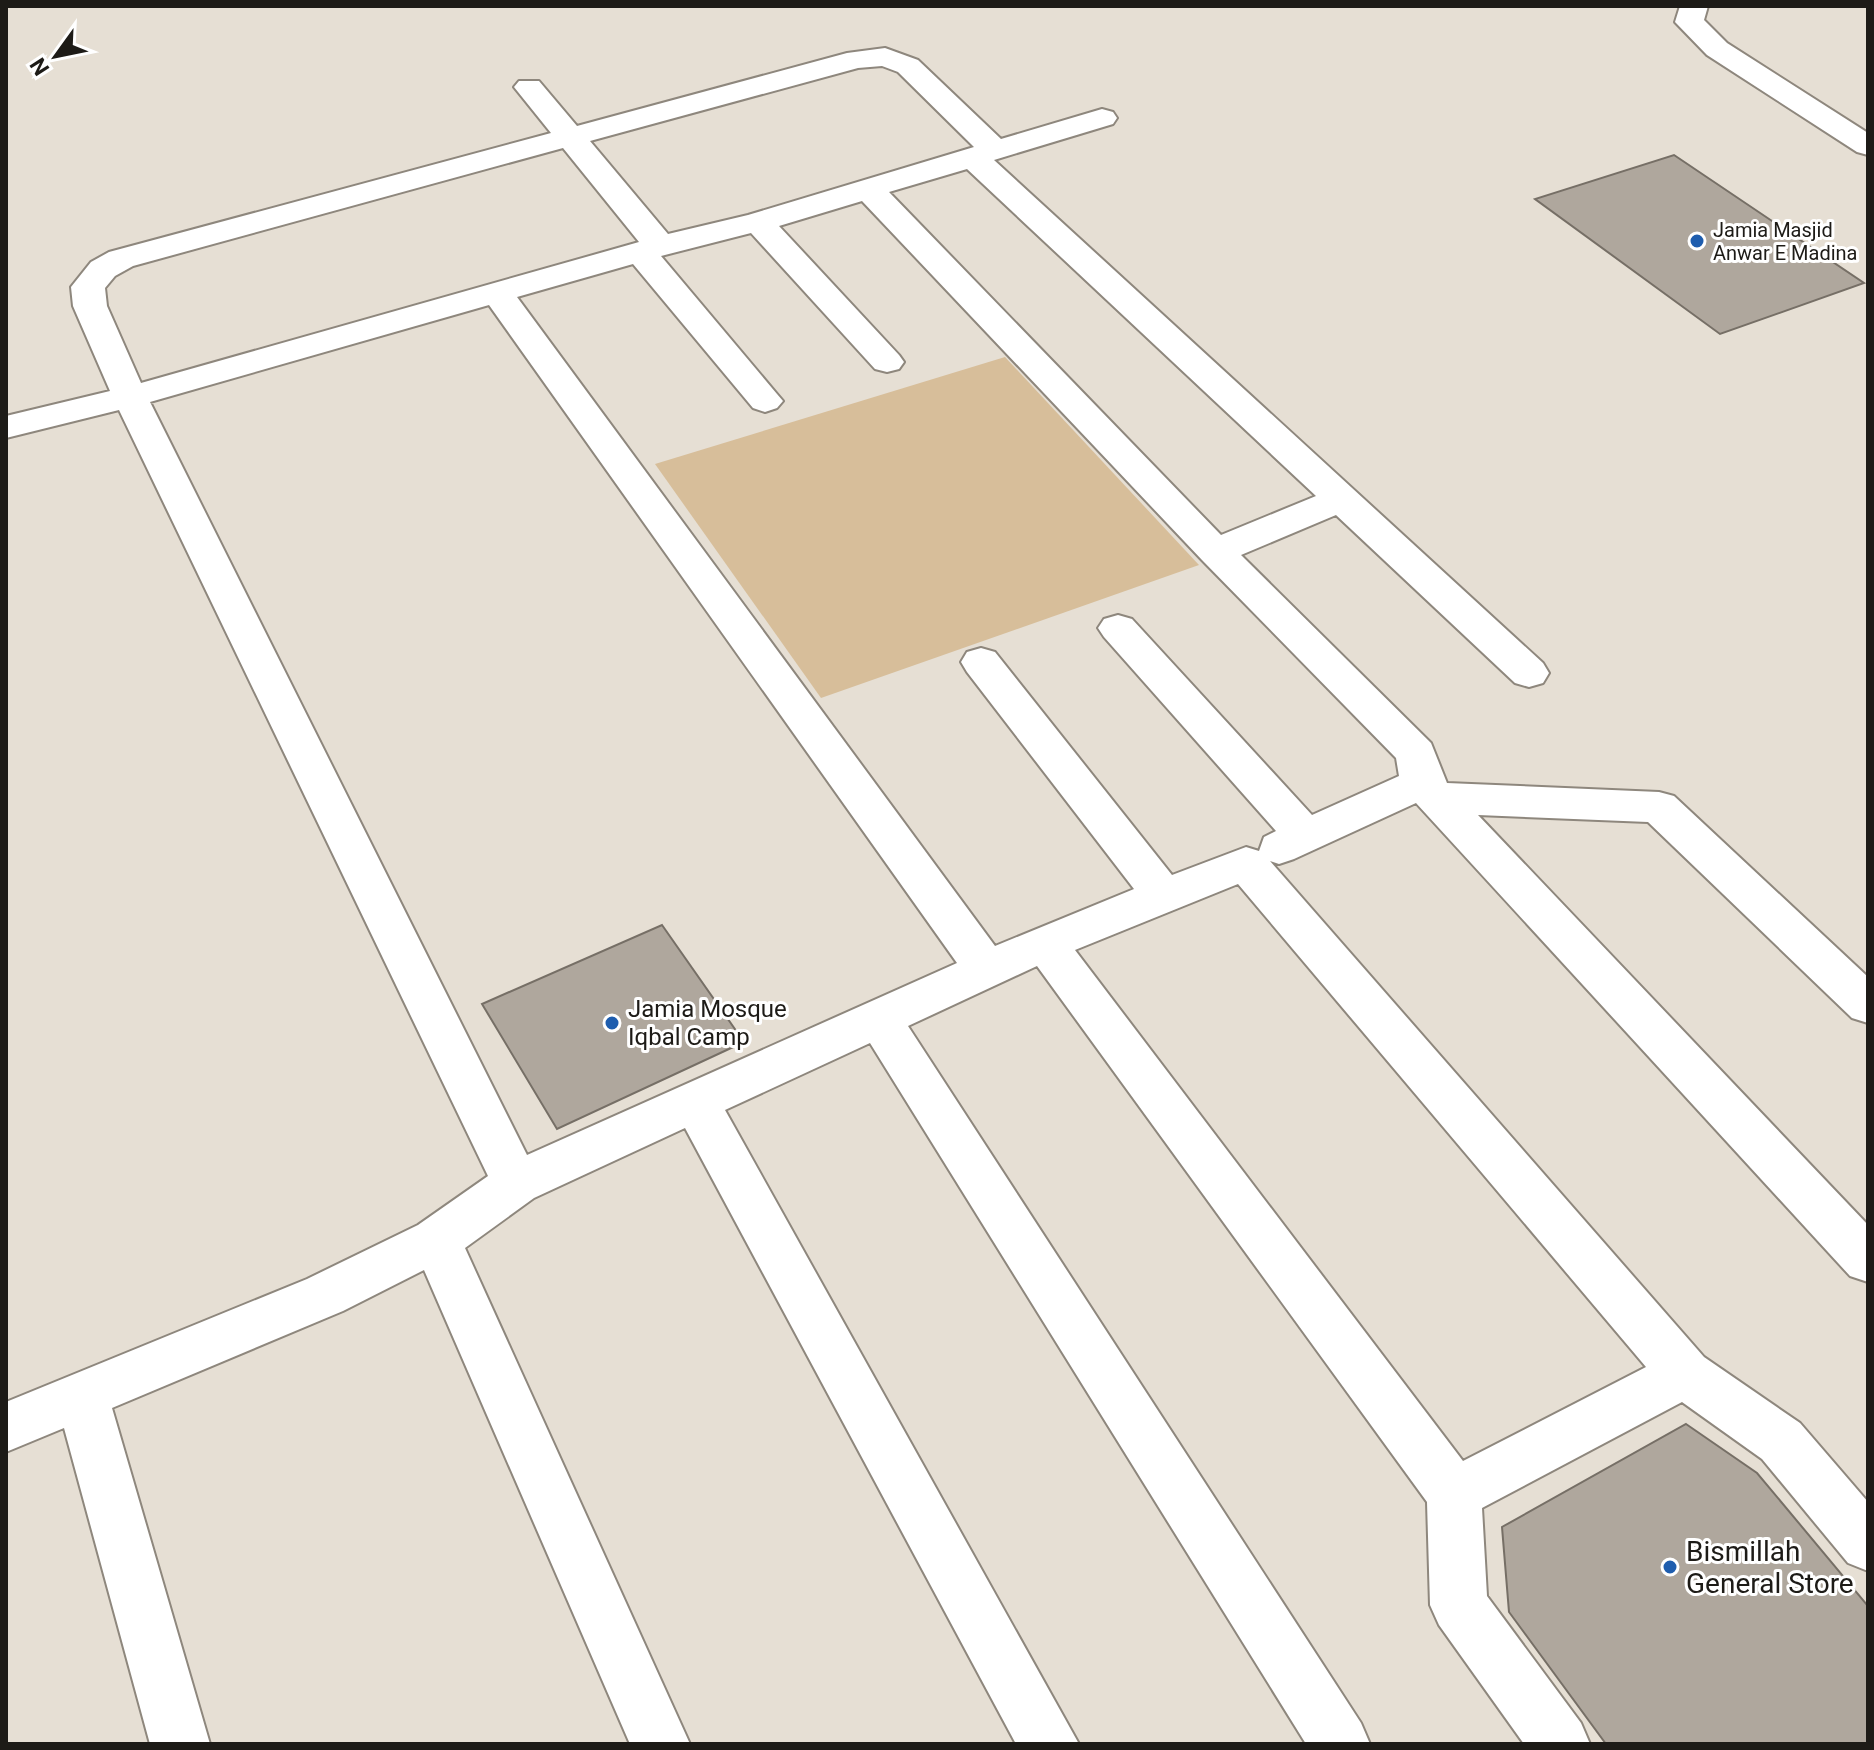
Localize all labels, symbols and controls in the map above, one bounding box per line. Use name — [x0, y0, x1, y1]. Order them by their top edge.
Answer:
north arrow — [16, 16, 96, 96]
text: N — [25, 53, 54, 80]
place label: Jamia Masjid Anwar E Madina — [1713, 218, 1857, 265]
marker: Jamia Masjid Anwar E Madina — [1688, 232, 1706, 250]
place label: Jamia Mosque Iqbal Camp — [628, 995, 787, 1051]
marker: Jamia Mosque Iqbal Camp — [603, 1014, 621, 1032]
place label: Bismillah General Store — [1686, 1535, 1854, 1600]
marker: Bismillah General Store — [1661, 1558, 1679, 1576]

